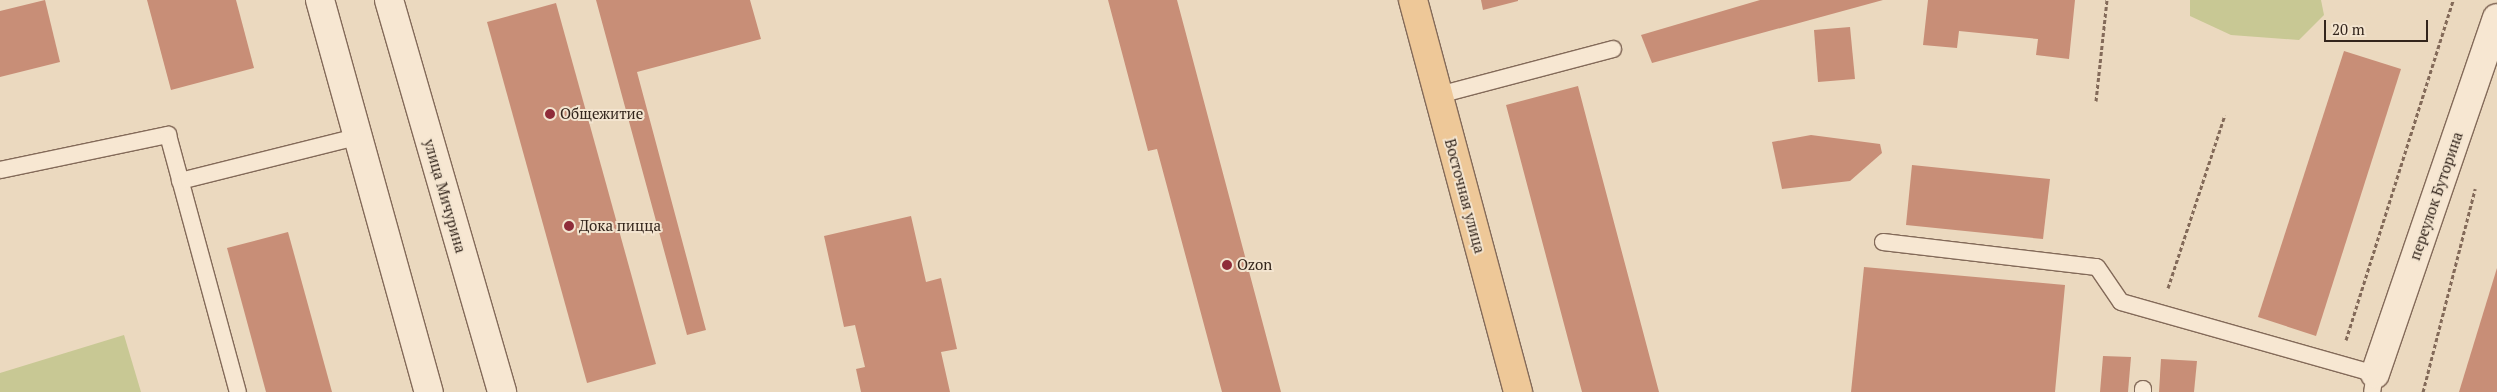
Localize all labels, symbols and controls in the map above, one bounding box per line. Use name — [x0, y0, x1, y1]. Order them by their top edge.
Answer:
scale bar — [2327, 10, 2431, 42]
text: 20 m — [2332, 19, 2365, 39]
place label: Общежитие — [560, 105, 643, 123]
marker: Общежитие — [544, 108, 556, 120]
street label: переулок Буторина — [2406, 129, 2466, 263]
street label: улица Мичурина — [420, 137, 470, 255]
street label: Восточная улица — [1441, 137, 1489, 255]
place label: Дока пицца — [579, 217, 661, 235]
marker: Дока пицца — [563, 220, 575, 232]
place label: Ozon — [1237, 256, 1272, 274]
marker: Ozon — [1221, 259, 1233, 271]

